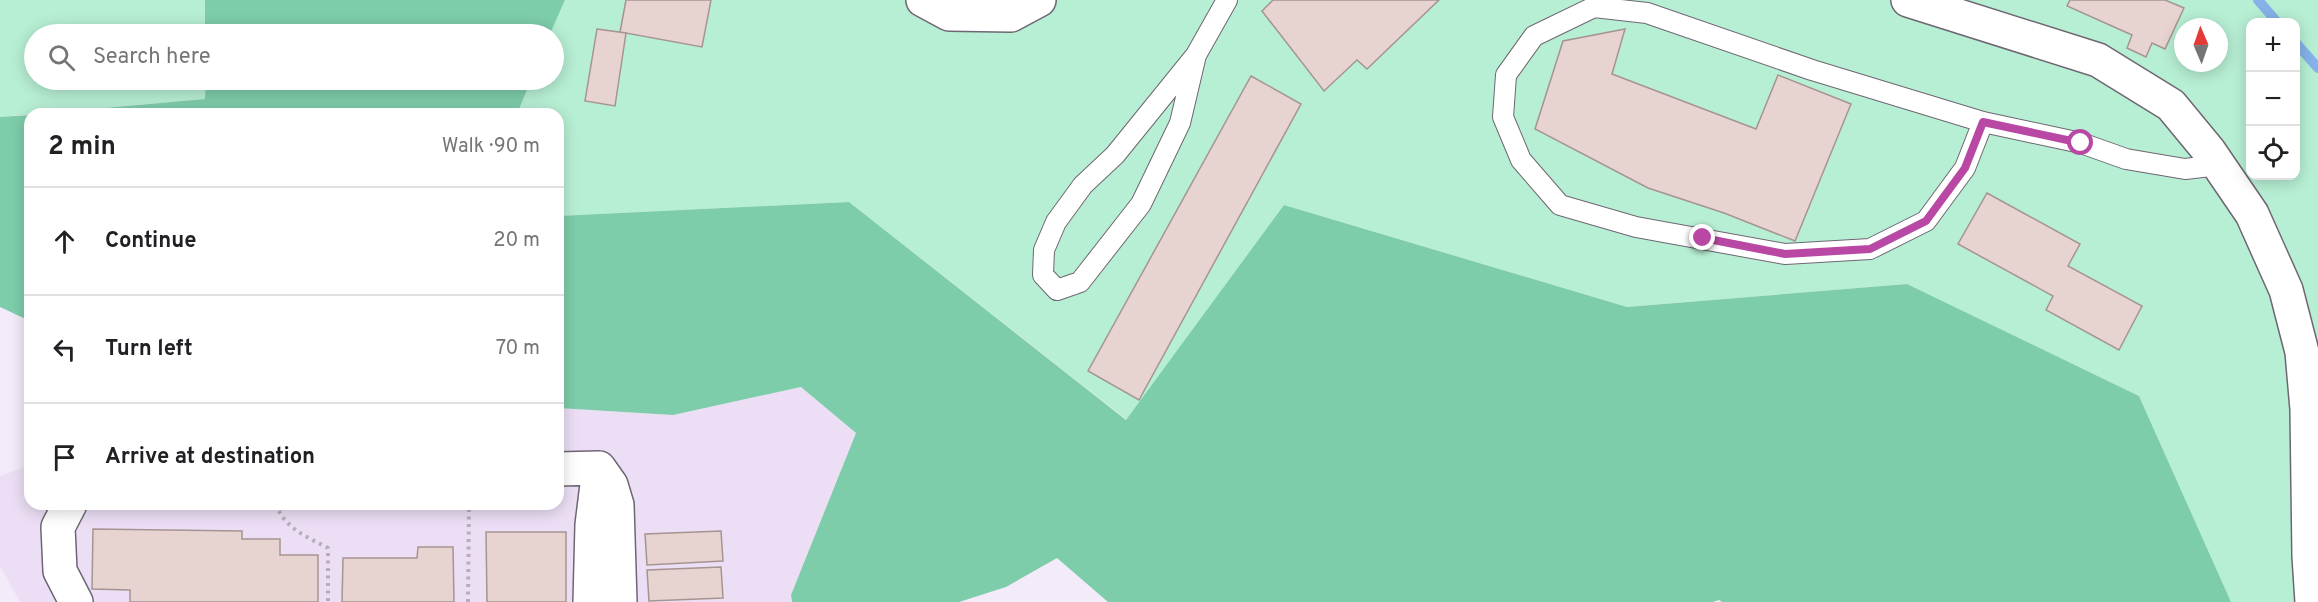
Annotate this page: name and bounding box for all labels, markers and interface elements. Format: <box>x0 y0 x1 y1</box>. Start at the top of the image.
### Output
north arrow <box>2174 18 2228 72</box>
map controls <box>2246 18 2300 180</box>
button: + <box>2246 18 2300 72</box>
search box <box>24 24 564 90</box>
icon: search <box>45 41 78 74</box>
text: Search here <box>93 44 211 71</box>
button: − <box>2246 72 2300 126</box>
button: locate <box>2246 126 2300 180</box>
route start <box>2067 129 2093 155</box>
text: 2 min <box>48 131 116 164</box>
text: Walk · 90 m <box>442 134 540 160</box>
route end <box>1689 224 1715 250</box>
icon: ahead <box>48 225 81 258</box>
text: Continue <box>105 228 196 255</box>
text: 20 m <box>493 228 540 254</box>
icon: left <box>48 333 81 366</box>
text: Turn left <box>105 336 193 363</box>
text: 70 m <box>496 336 540 362</box>
icon: arrive <box>48 441 81 474</box>
text: Arrive at destination <box>105 444 315 471</box>

